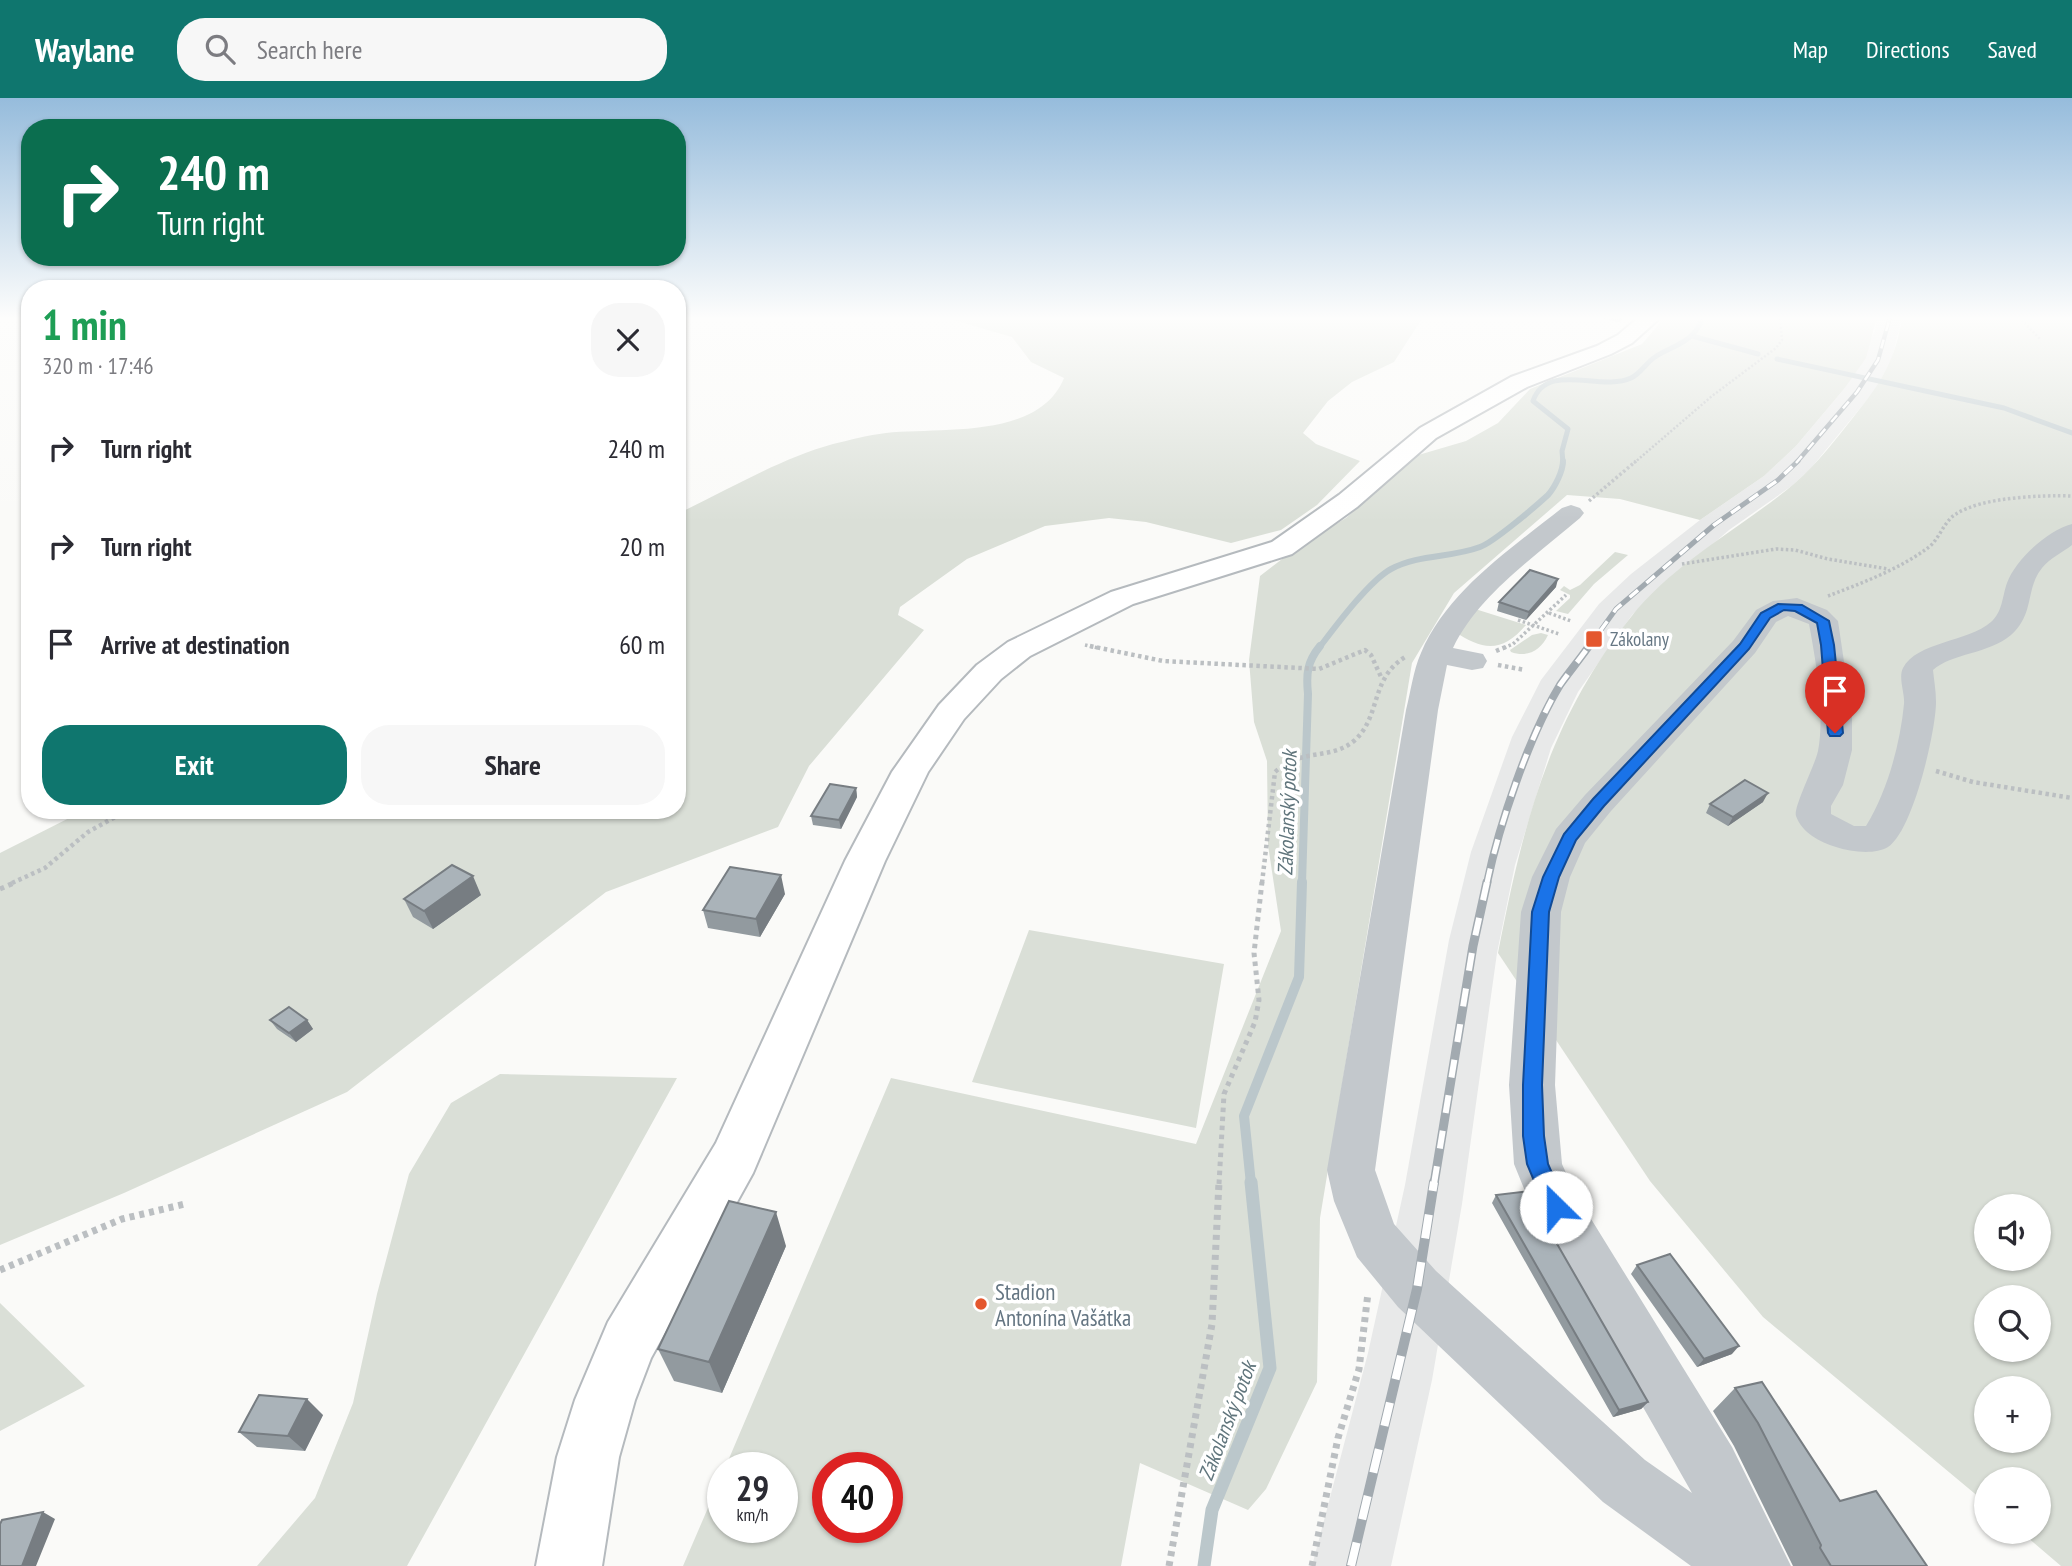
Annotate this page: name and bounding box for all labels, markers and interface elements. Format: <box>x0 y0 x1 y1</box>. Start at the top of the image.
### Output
search box <box>177 18 667 81</box>
text: Waylane <box>35 28 135 71</box>
icon: search <box>201 30 239 68</box>
text: Search here <box>257 33 362 66</box>
text: Map <box>1793 34 1828 65</box>
text: Directions <box>1866 34 1950 65</box>
text: Saved <box>1988 34 2037 65</box>
text: 240 m <box>157 140 270 204</box>
icon: right <box>42 147 133 238</box>
text: Turn right <box>157 202 265 244</box>
text: 1 min <box>42 297 127 352</box>
button: close <box>591 303 665 377</box>
text: 320 m · 17:46 <box>42 351 154 380</box>
icon: right <box>42 429 80 467</box>
text: Turn right <box>101 432 192 465</box>
text: 240 m <box>607 432 665 465</box>
icon: right <box>42 527 80 565</box>
text: Turn right <box>101 530 192 563</box>
text: 20 m <box>619 530 665 563</box>
icon: arrive <box>42 625 80 663</box>
place label: Zákolany <box>1610 627 1670 651</box>
text: Arrive at destination <box>101 628 290 661</box>
text: 60 m <box>619 628 665 661</box>
marker: Zákolany <box>1584 629 1604 649</box>
pin <box>1805 661 1865 733</box>
icon: arrive <box>1816 672 1854 710</box>
button: Exit <box>42 725 347 805</box>
button: Share <box>361 725 665 805</box>
water label: Zákolanský potok <box>1271 747 1303 876</box>
position arrow <box>1519 1170 1593 1244</box>
map controls <box>1974 1194 2051 1544</box>
button: sound <box>1974 1194 2051 1271</box>
place label: Stadion Antonína Vašátka <box>995 1277 1131 1332</box>
button: search <box>1974 1285 2051 1362</box>
marker: Stadion Antonína Vašátka <box>973 1296 989 1312</box>
water label: Zákolanský potok <box>1192 1355 1263 1484</box>
button: + <box>1974 1376 2051 1453</box>
speed limit sign: 40 <box>812 1452 903 1543</box>
text: 29 <box>736 1465 769 1511</box>
button: − <box>1974 1467 2051 1544</box>
text: km/h <box>737 1503 768 1526</box>

